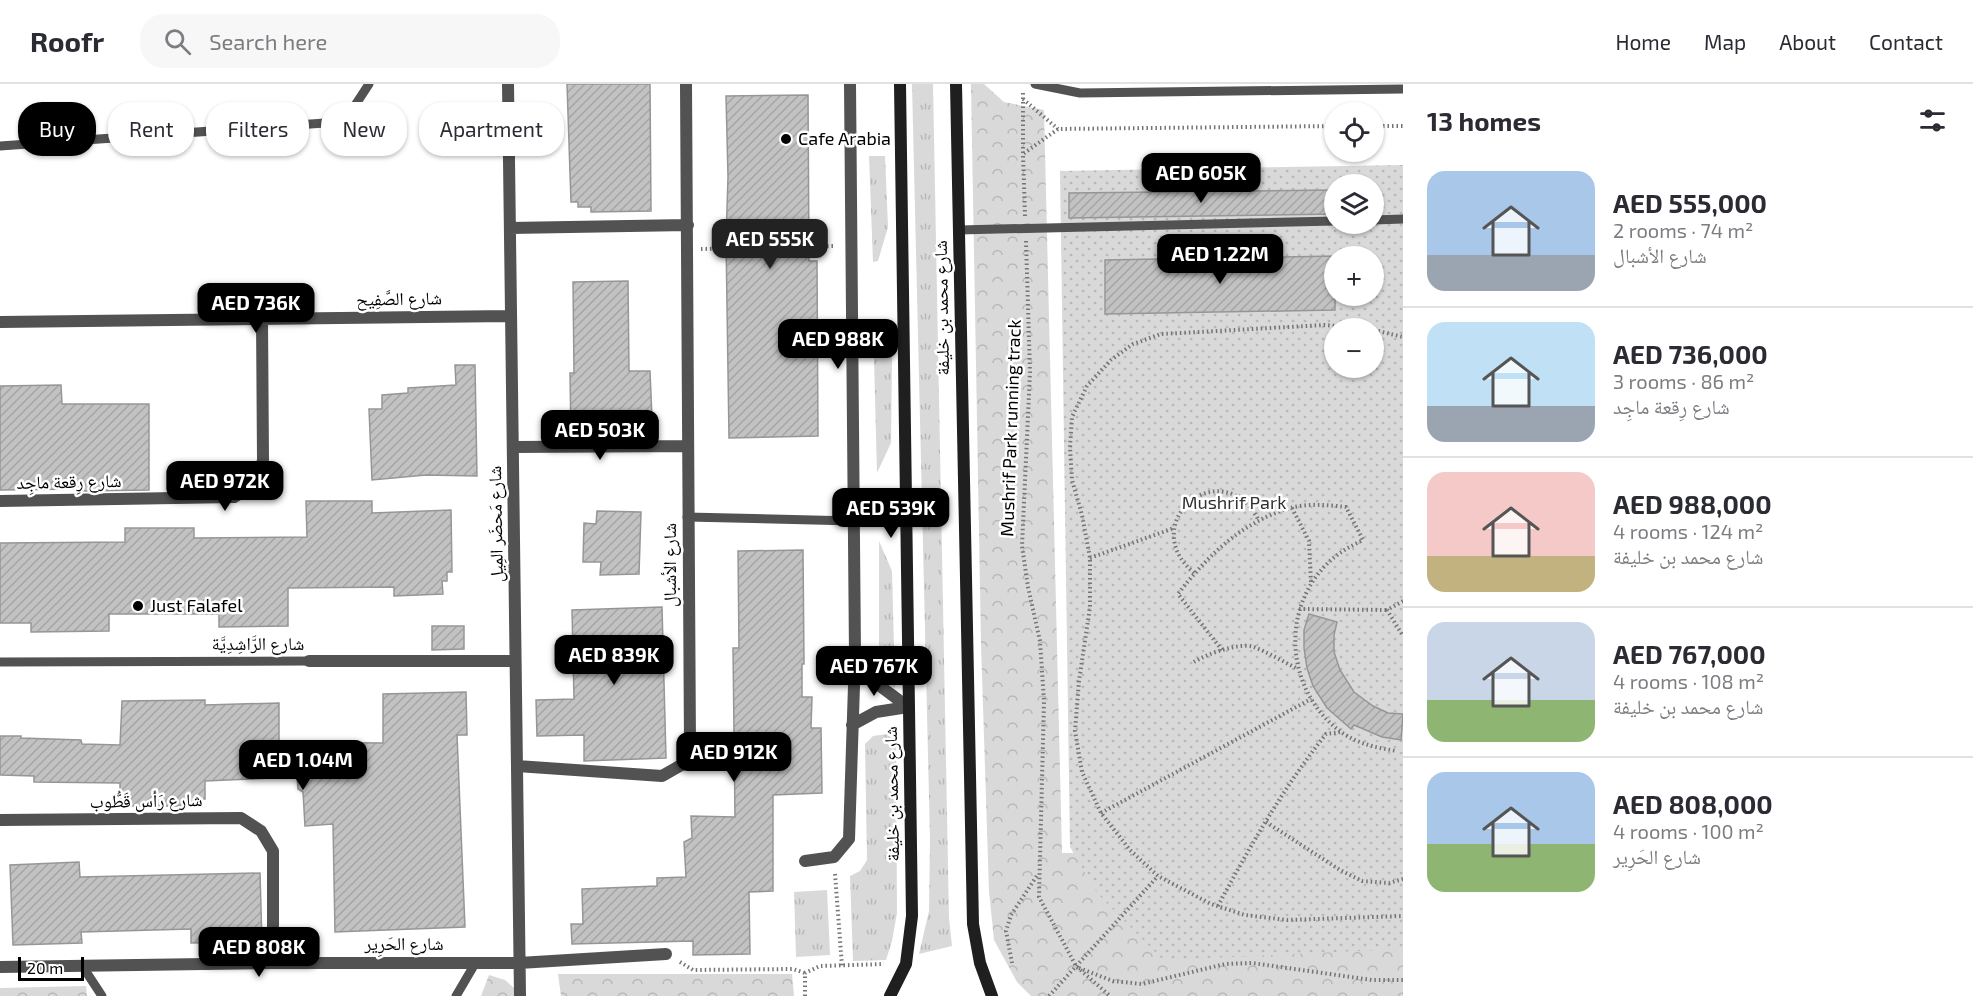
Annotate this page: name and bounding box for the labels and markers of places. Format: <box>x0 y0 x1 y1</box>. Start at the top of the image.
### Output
place label: Cafe Arabia <box>798 127 891 149</box>
marker: Cafe Arabia <box>779 132 793 146</box>
pin: AED 605K <box>1139 153 1263 204</box>
pin: AED 555K <box>708 219 832 270</box>
pin: AED 1.22M <box>1151 234 1289 285</box>
pin: AED 736K <box>194 283 318 334</box>
pin: AED 988K <box>776 319 900 370</box>
pin: AED 503K <box>538 410 662 461</box>
pin: AED 972K <box>163 461 287 512</box>
pin: AED 539K <box>829 488 953 539</box>
place label: Just Falafel <box>150 594 243 616</box>
marker: Just Falafel <box>131 599 145 613</box>
pin: AED 839K <box>552 635 676 686</box>
pin: AED 767K <box>812 646 936 697</box>
pin: AED 912K <box>672 732 796 783</box>
pin: AED 1.04M <box>234 740 372 791</box>
pin: AED 808K <box>197 927 321 978</box>

